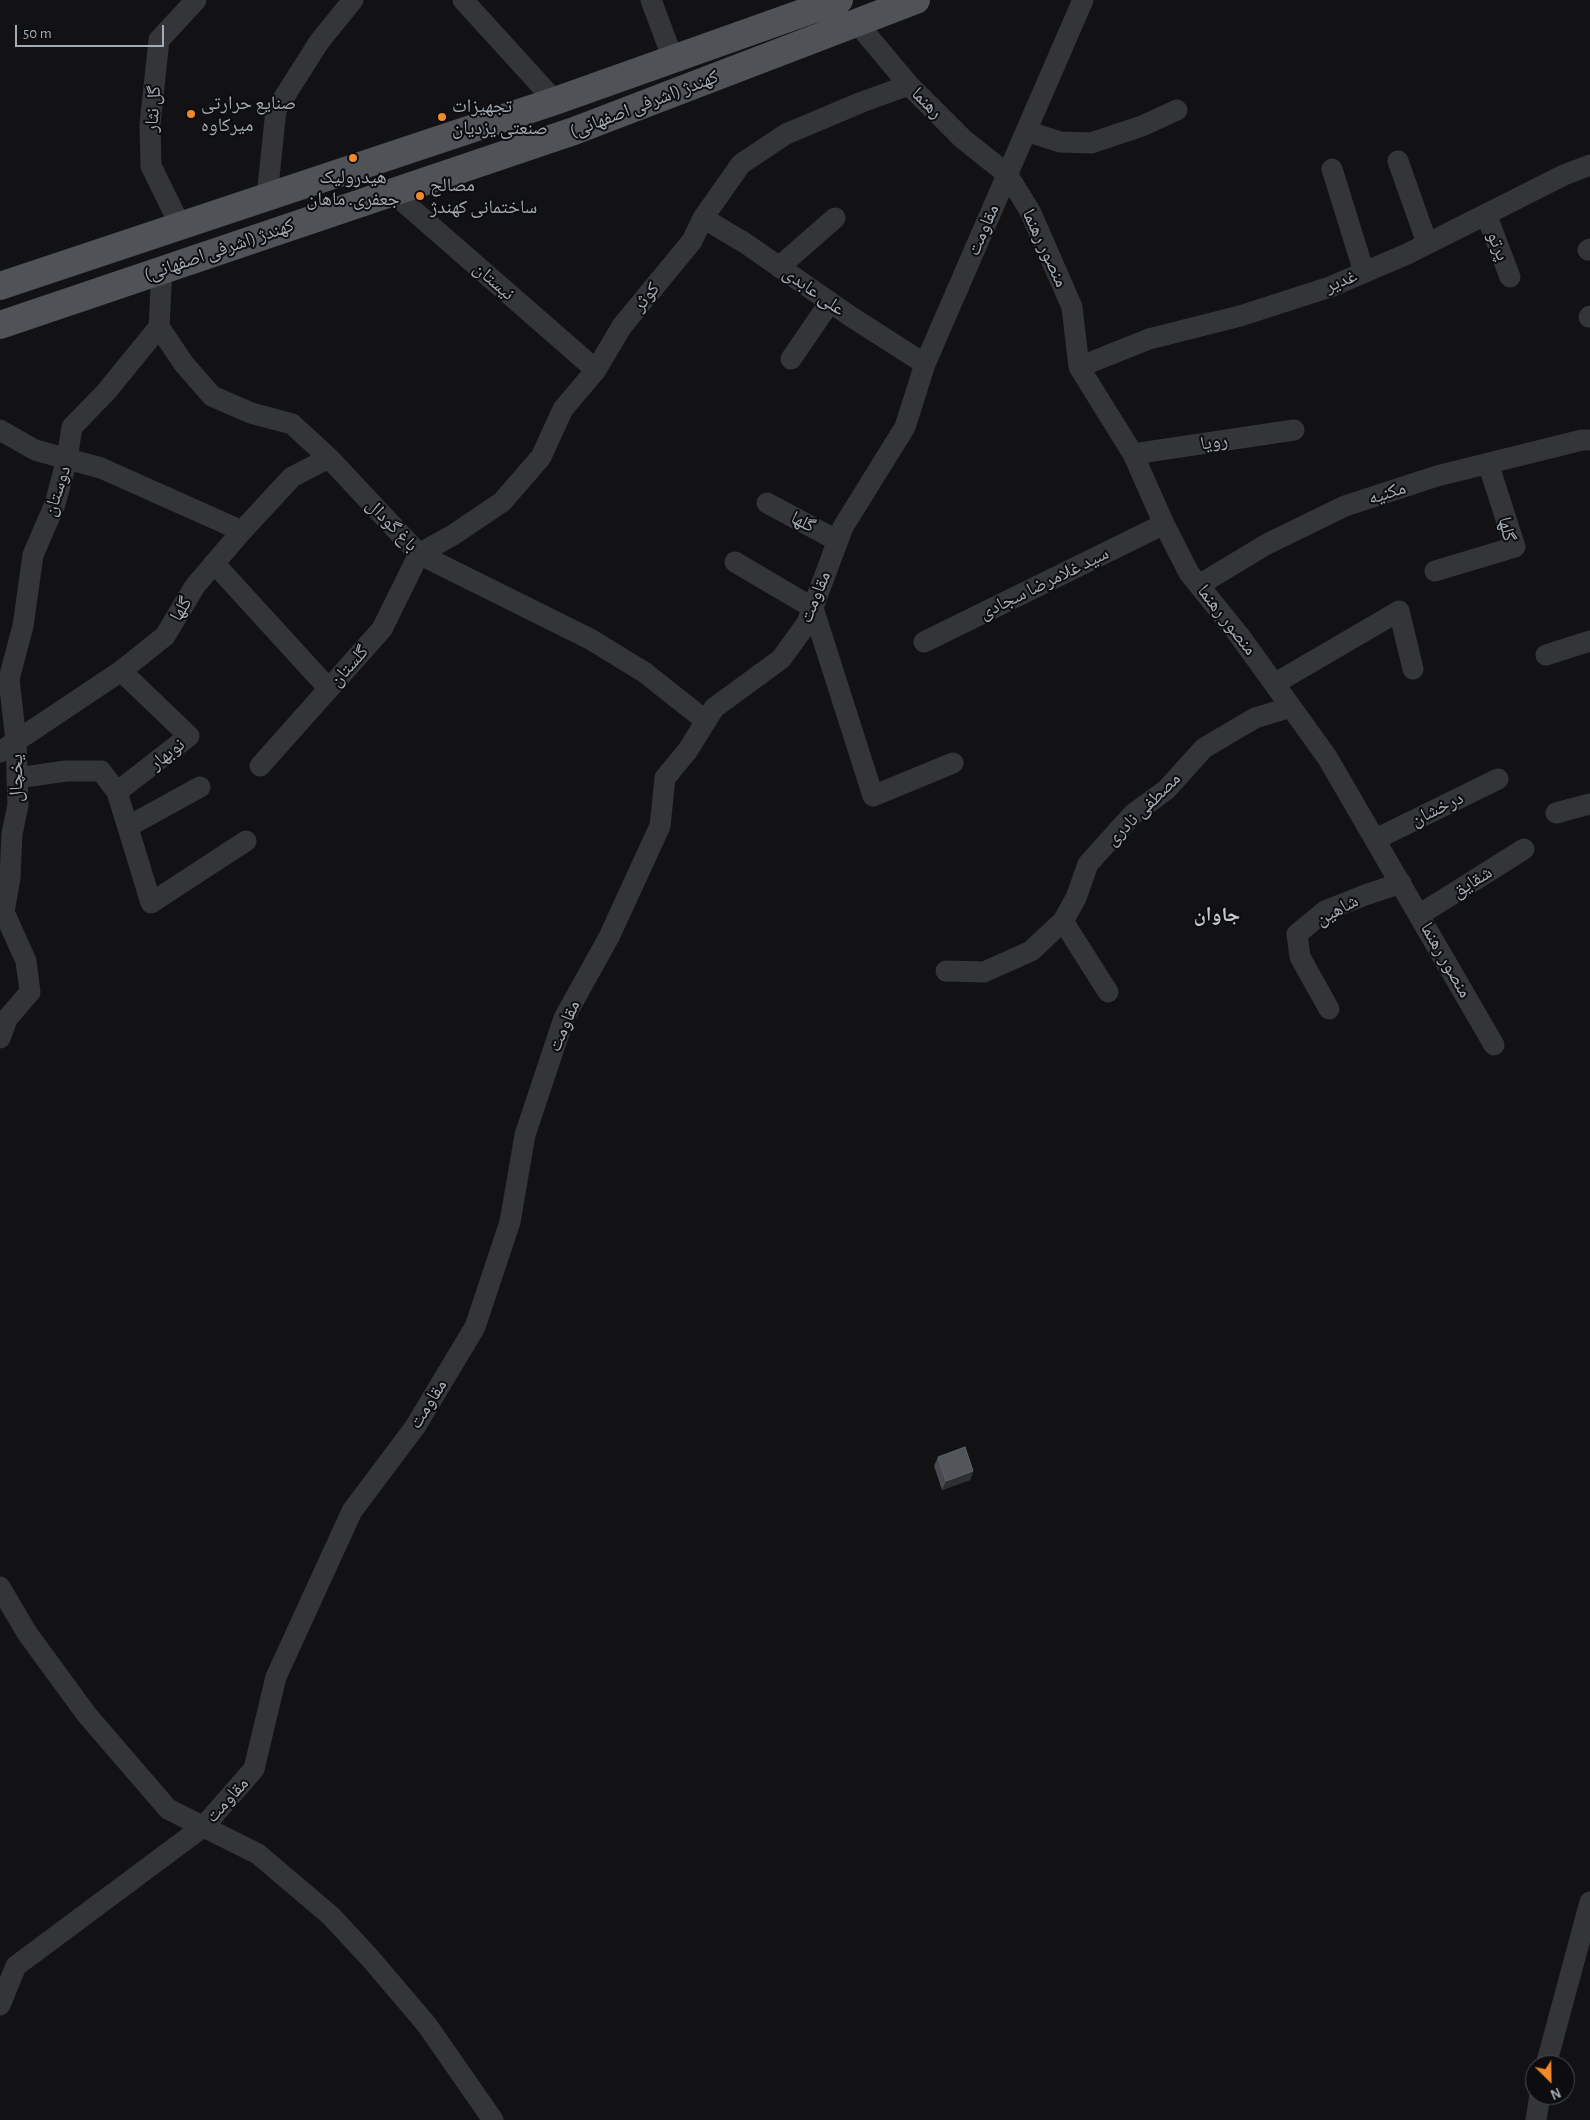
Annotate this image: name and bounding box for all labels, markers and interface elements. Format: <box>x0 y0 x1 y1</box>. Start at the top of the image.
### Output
scale bar <box>18 15 166 47</box>
text: 50 m <box>23 26 52 41</box>
street label: کهندژ (اشرفی اصفهانی) <box>566 65 722 143</box>
street label: رهنما <box>906 82 948 124</box>
street label: گل نثار <box>140 85 166 133</box>
place label: صنایع حرارتی میرکاوه <box>201 92 296 136</box>
place label: تجهیزات صنعتی یزدیان <box>452 95 548 139</box>
marker: صنایع حرارتی میرکاوه <box>185 108 197 120</box>
marker: تجهیزات صنعتی یزدیان <box>436 111 448 123</box>
marker: هیدرولیک جعفری. ماهان <box>347 152 359 164</box>
place label: هیدرولیک جعفری. ماهان <box>306 166 400 210</box>
place label: مصالح ساختمانی کهندژ <box>430 174 537 218</box>
marker: مصالح ساختمانی کهندژ <box>414 190 426 202</box>
street label: مقاومت <box>962 201 1004 259</box>
street label: منصور رهنما <box>1017 205 1073 291</box>
street label: کهندژ (اشرفی اصفهانی) <box>141 214 297 286</box>
street label: پرتو <box>1482 228 1514 264</box>
street label: نیستان <box>469 257 519 305</box>
street label: علی عابدی <box>778 261 850 321</box>
street label: غدیر <box>1322 264 1360 298</box>
street label: کوثر <box>627 278 665 316</box>
street label: رویا <box>1199 429 1229 455</box>
street label: دوستان <box>38 463 76 519</box>
street label: مکنیه <box>1365 476 1409 510</box>
street label: باغ گودال <box>361 494 423 556</box>
street label: گلها <box>787 506 819 538</box>
street label: گلها <box>1493 515 1521 543</box>
street label: سید غلامرضا سجادی <box>975 542 1113 624</box>
street label: مقاومت <box>794 568 836 626</box>
street label: منصور رهنما <box>1192 580 1262 660</box>
street label: گلها <box>165 593 197 625</box>
street label: گلستان <box>324 641 374 691</box>
street label: نوبهار <box>145 733 189 775</box>
street label: یخچال <box>5 754 27 802</box>
street label: مصطفی نادری <box>1101 767 1185 851</box>
street label: درخشان <box>1407 787 1467 831</box>
street label: شقایق <box>1448 861 1496 903</box>
street label: شاهین <box>1312 889 1362 931</box>
district label: جاوان <box>1194 903 1240 927</box>
street label: منصور رهنما <box>1415 918 1477 1002</box>
street label: مقاومت <box>543 997 585 1055</box>
street label: مقاومت <box>404 1375 452 1433</box>
street label: مقاومت <box>200 1772 254 1828</box>
north arrow <box>1525 2055 1575 2105</box>
text: N <box>1548 2085 1563 2101</box>

